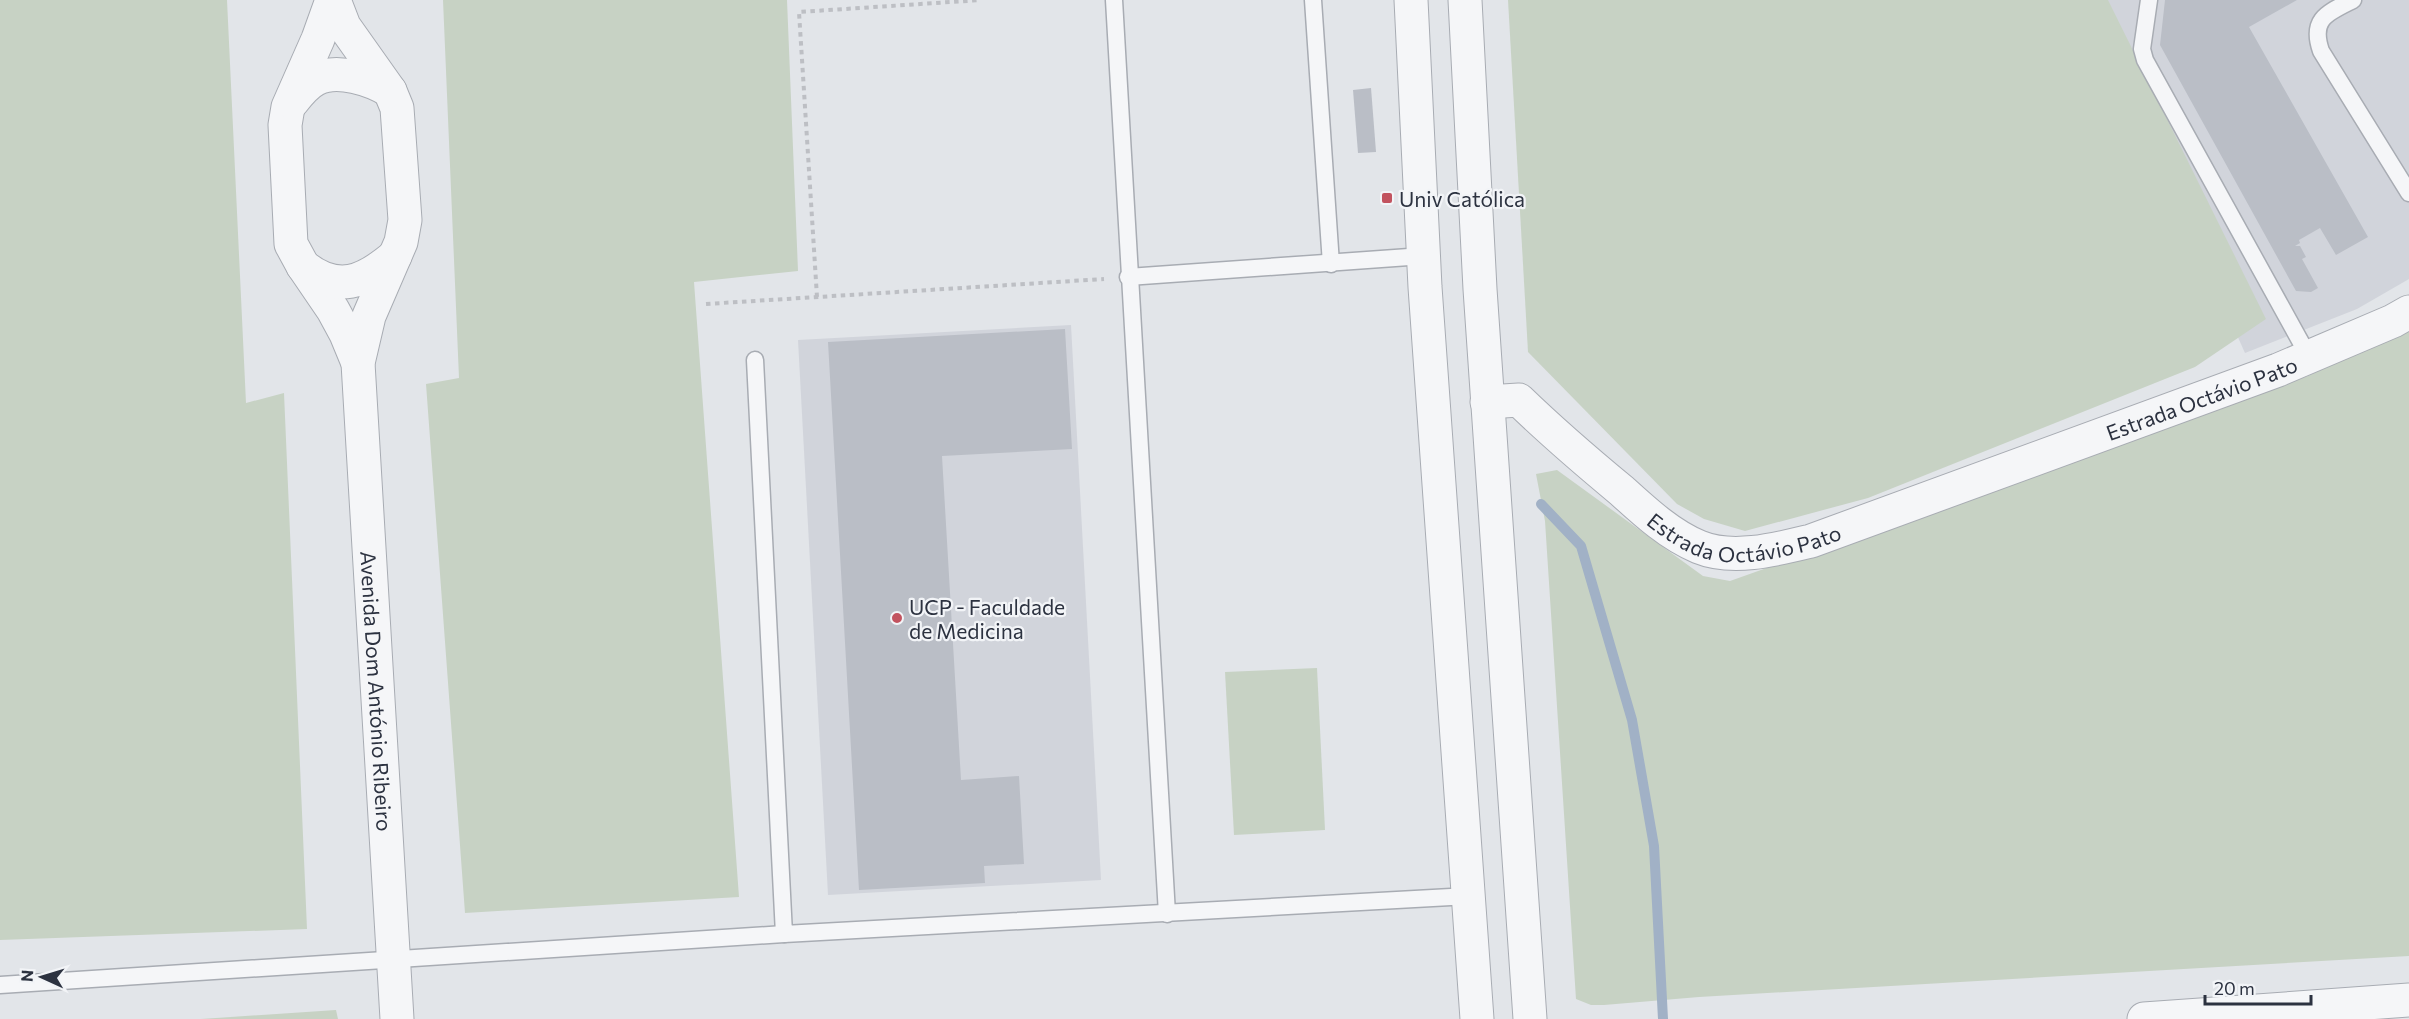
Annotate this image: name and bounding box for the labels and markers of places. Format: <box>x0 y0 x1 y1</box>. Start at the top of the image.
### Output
place label: Univ Católica <box>1399 186 1525 211</box>
marker: Univ Católica <box>1380 191 1394 205</box>
place label: UCP - Faculdade de Medicina <box>909 594 1065 643</box>
marker: UCP - Faculdade de Medicina <box>890 611 904 625</box>

